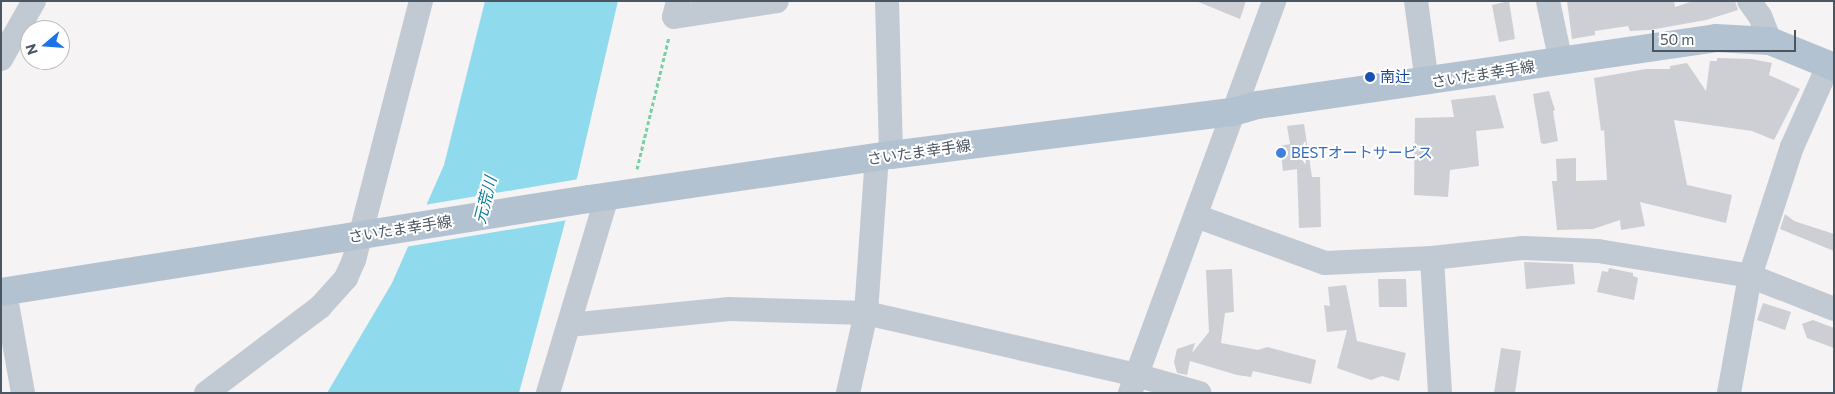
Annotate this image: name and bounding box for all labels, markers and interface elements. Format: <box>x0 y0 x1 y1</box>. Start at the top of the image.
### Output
north arrow <box>20 20 70 70</box>
scale bar <box>1655 20 1799 52</box>
text: 50 m <box>1660 30 1694 48</box>
text: N <box>22 42 41 57</box>
street label: さいたま幸手線 <box>1430 57 1536 91</box>
place label: 南辻 <box>1380 68 1410 86</box>
marker: 南辻 <box>1364 71 1376 83</box>
street label: さいたま幸手線 <box>866 136 972 168</box>
place label: BESTオートサービス <box>1291 144 1433 162</box>
marker: BESTオートサービス <box>1275 147 1287 159</box>
water label: 元荒川 <box>470 174 500 226</box>
street label: さいたま幸手線 <box>347 212 453 246</box>

